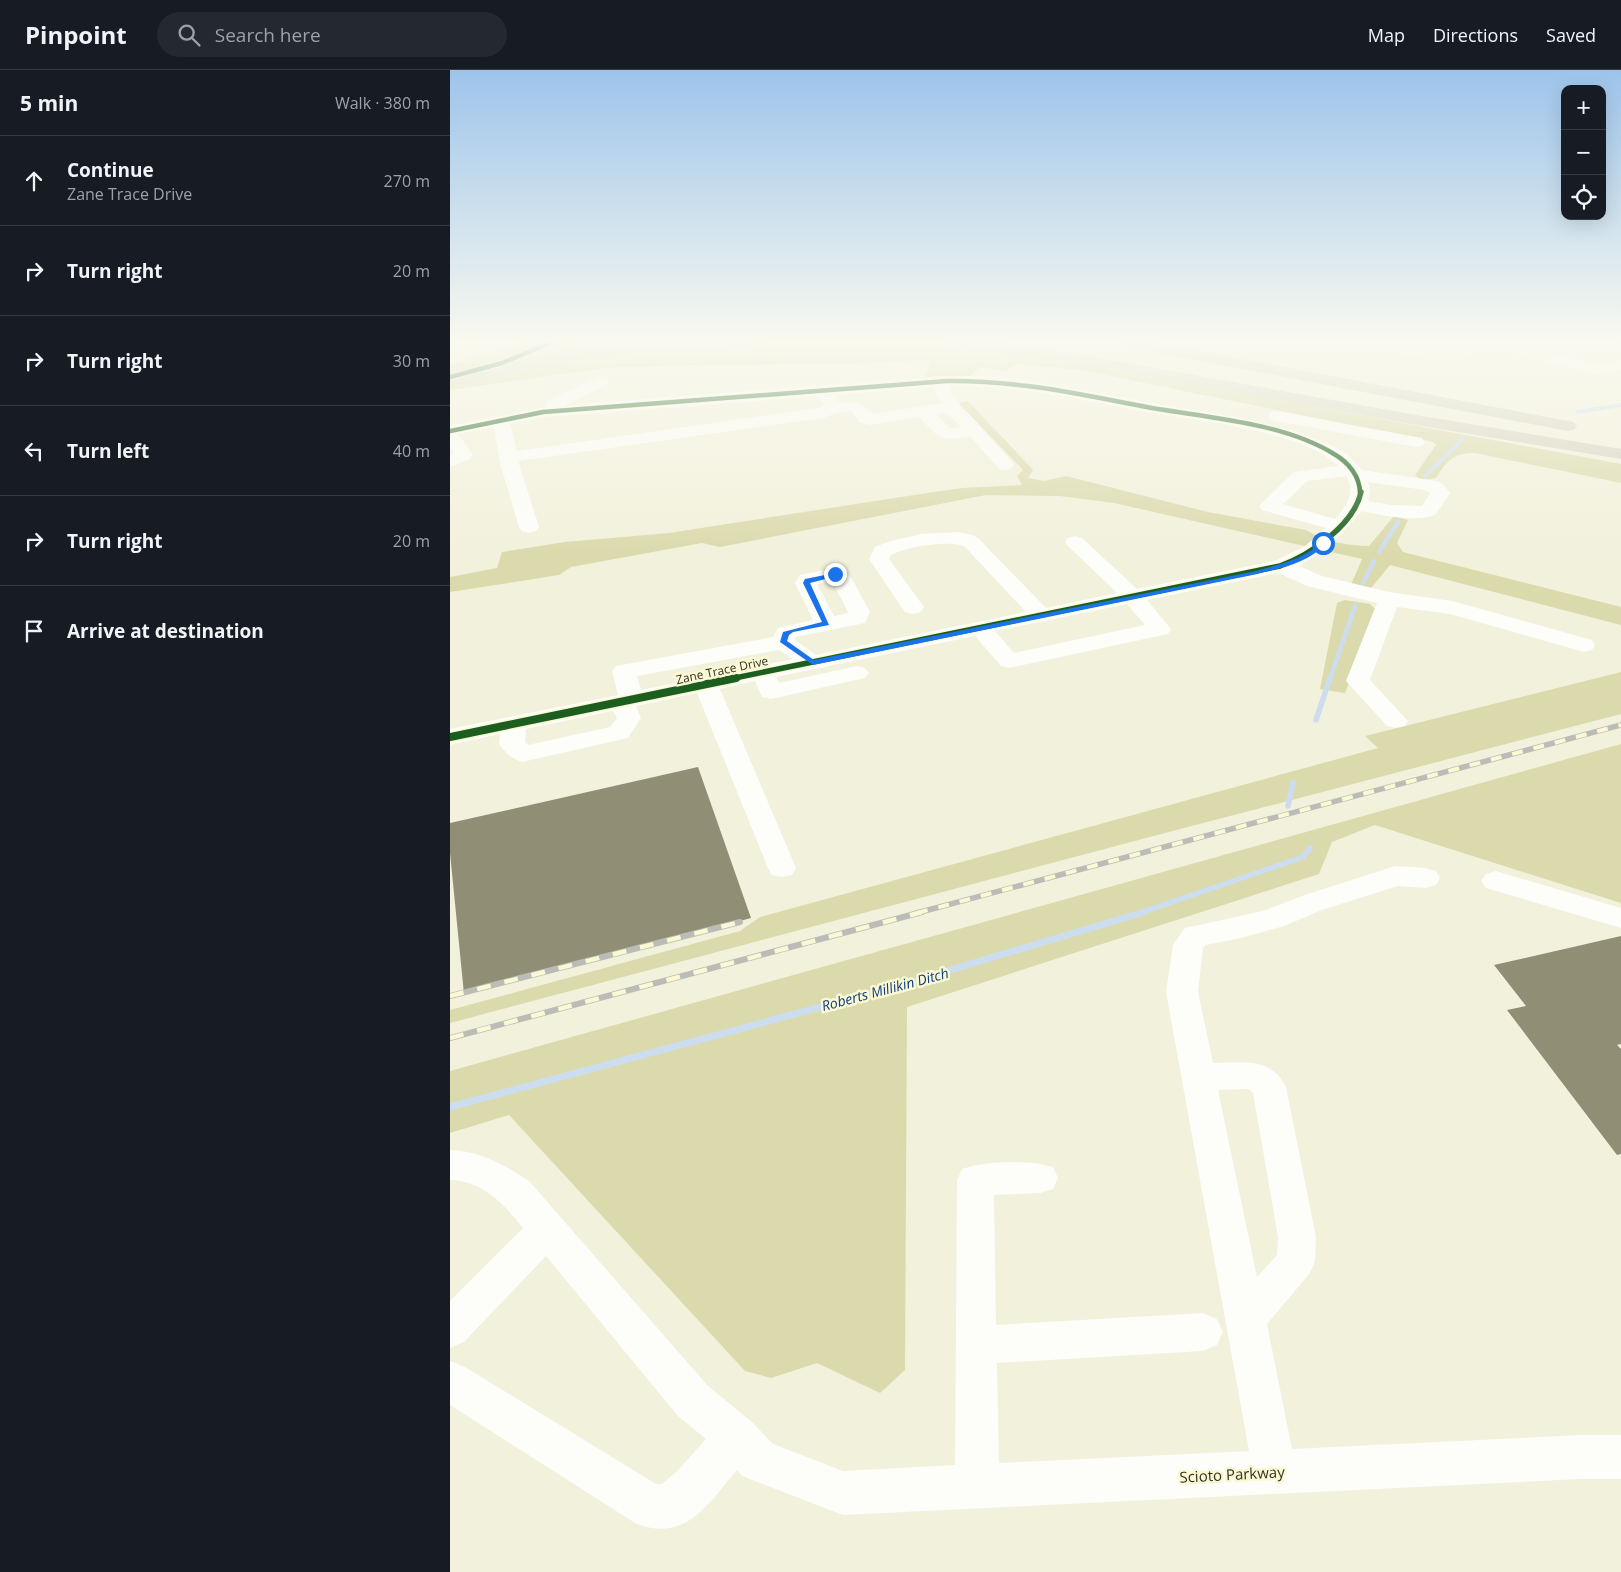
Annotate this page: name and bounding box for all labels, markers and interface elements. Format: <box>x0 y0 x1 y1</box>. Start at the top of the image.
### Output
search box <box>157 12 507 57</box>
text: Pinpoint <box>25 18 127 51</box>
icon: search <box>175 21 203 49</box>
text: Search here <box>215 22 321 48</box>
text: Map <box>1368 23 1405 47</box>
text: Directions <box>1433 23 1518 47</box>
text: Saved <box>1546 23 1596 47</box>
map controls <box>1561 85 1606 220</box>
button: + <box>1561 85 1606 130</box>
text: 5 min <box>20 89 78 117</box>
text: Walk · 380 m <box>335 92 430 114</box>
button: − <box>1561 130 1606 175</box>
text: Continue <box>67 157 154 183</box>
icon: ahead <box>20 167 48 195</box>
text: 270 m <box>384 170 430 192</box>
button: locate <box>1561 175 1606 220</box>
text: Zane Trace Drive <box>67 183 192 205</box>
icon: right <box>20 257 48 285</box>
text: Turn right <box>67 258 162 284</box>
text: 20 m <box>393 260 430 282</box>
icon: right <box>20 347 48 375</box>
text: Turn right <box>67 348 162 374</box>
text: 30 m <box>393 350 430 372</box>
icon: left <box>20 437 48 465</box>
text: Turn left <box>67 438 149 464</box>
text: 40 m <box>393 440 430 462</box>
icon: right <box>20 527 48 555</box>
text: Turn right <box>67 528 162 554</box>
text: 20 m <box>393 530 430 552</box>
route start <box>1312 532 1335 555</box>
route end <box>824 563 847 586</box>
icon: arrive <box>20 617 48 645</box>
text: Arrive at destination <box>67 618 264 644</box>
street label: Zane Trace Drive <box>674 652 770 688</box>
water label: Roberts Millikin Ditch <box>819 963 951 1015</box>
street label: Scioto Parkway <box>1179 1461 1286 1487</box>

